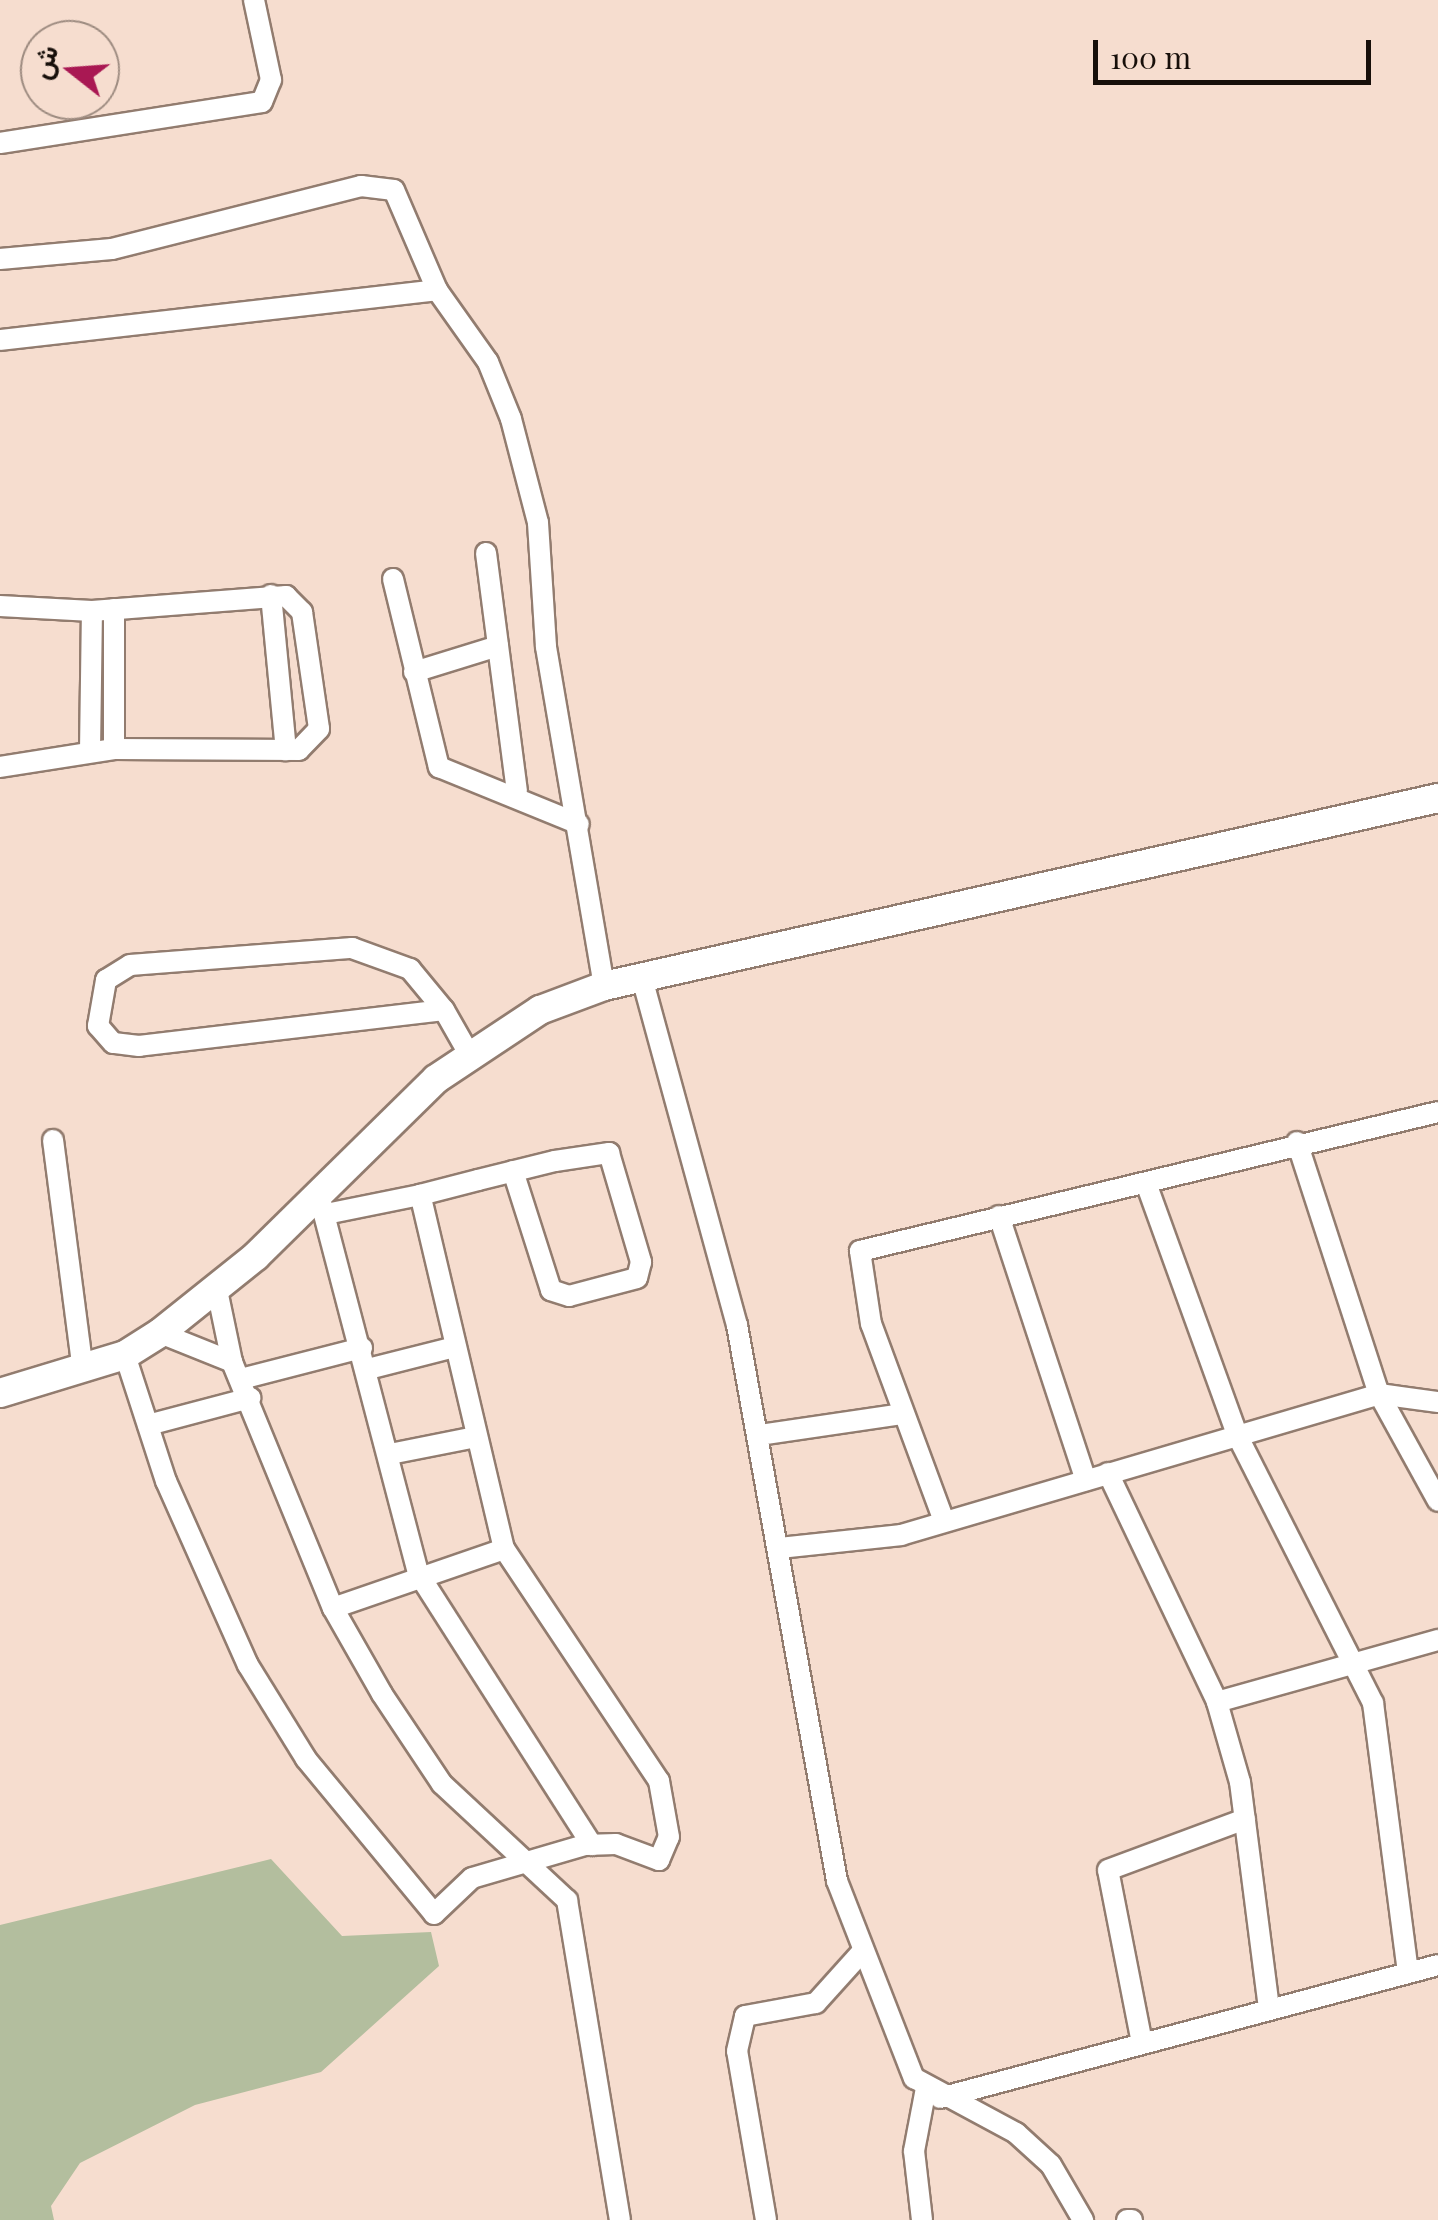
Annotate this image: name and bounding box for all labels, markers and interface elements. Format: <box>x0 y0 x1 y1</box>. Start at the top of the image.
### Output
north arrow <box>20 20 120 120</box>
scale bar <box>1098 20 1376 82</box>
text: 100 m <box>1110 37 1191 77</box>
text: ش <box>20 40 65 83</box>

